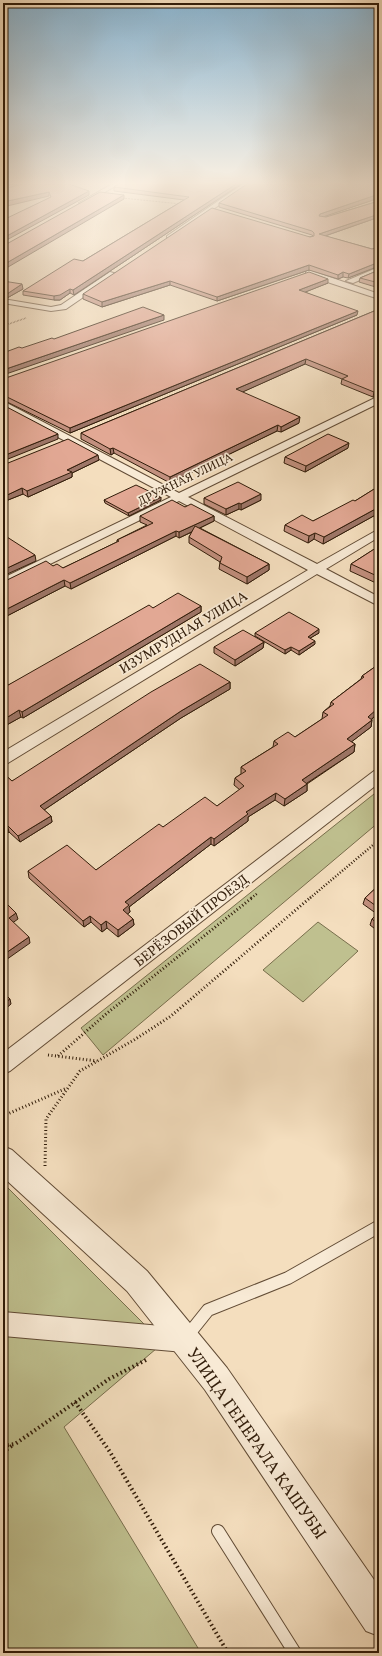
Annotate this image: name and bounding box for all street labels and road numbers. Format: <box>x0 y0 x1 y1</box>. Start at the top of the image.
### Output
street label: ДРУЖНАЯ УЛИЦА <box>135 450 236 510</box>
street label: ИЗУМРУДНАЯ УЛИЦА <box>116 587 252 679</box>
street label: БЕРЁЗОВЫЙ ПРОЕЗД <box>130 870 253 972</box>
street label: УЛИЦА ГЕНЕРАЛА КАШУБЫ <box>181 1343 331 1544</box>

